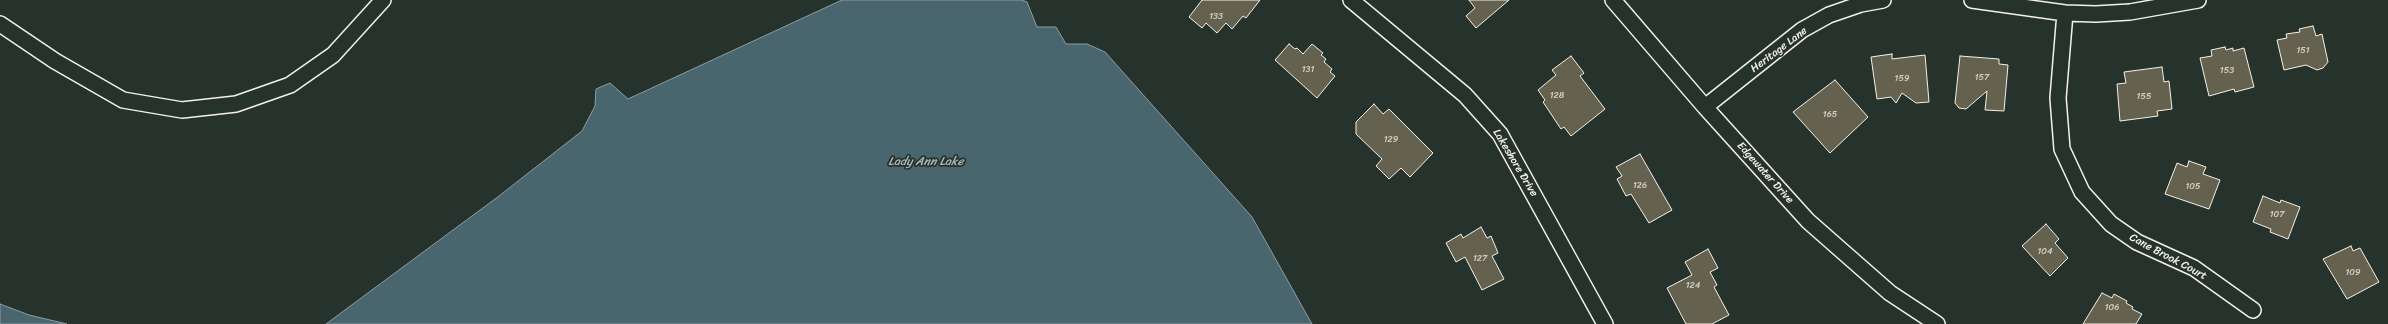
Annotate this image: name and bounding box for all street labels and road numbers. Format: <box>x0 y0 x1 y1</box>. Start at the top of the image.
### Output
street label: Heritage Lane <box>1748 24 1810 76</box>
street label: Lakeshore Drive <box>1490 127 1540 199</box>
street label: Edgewater Drive <box>1734 139 1796 207</box>
street label: Cane Brook Court <box>2127 231 2209 283</box>

